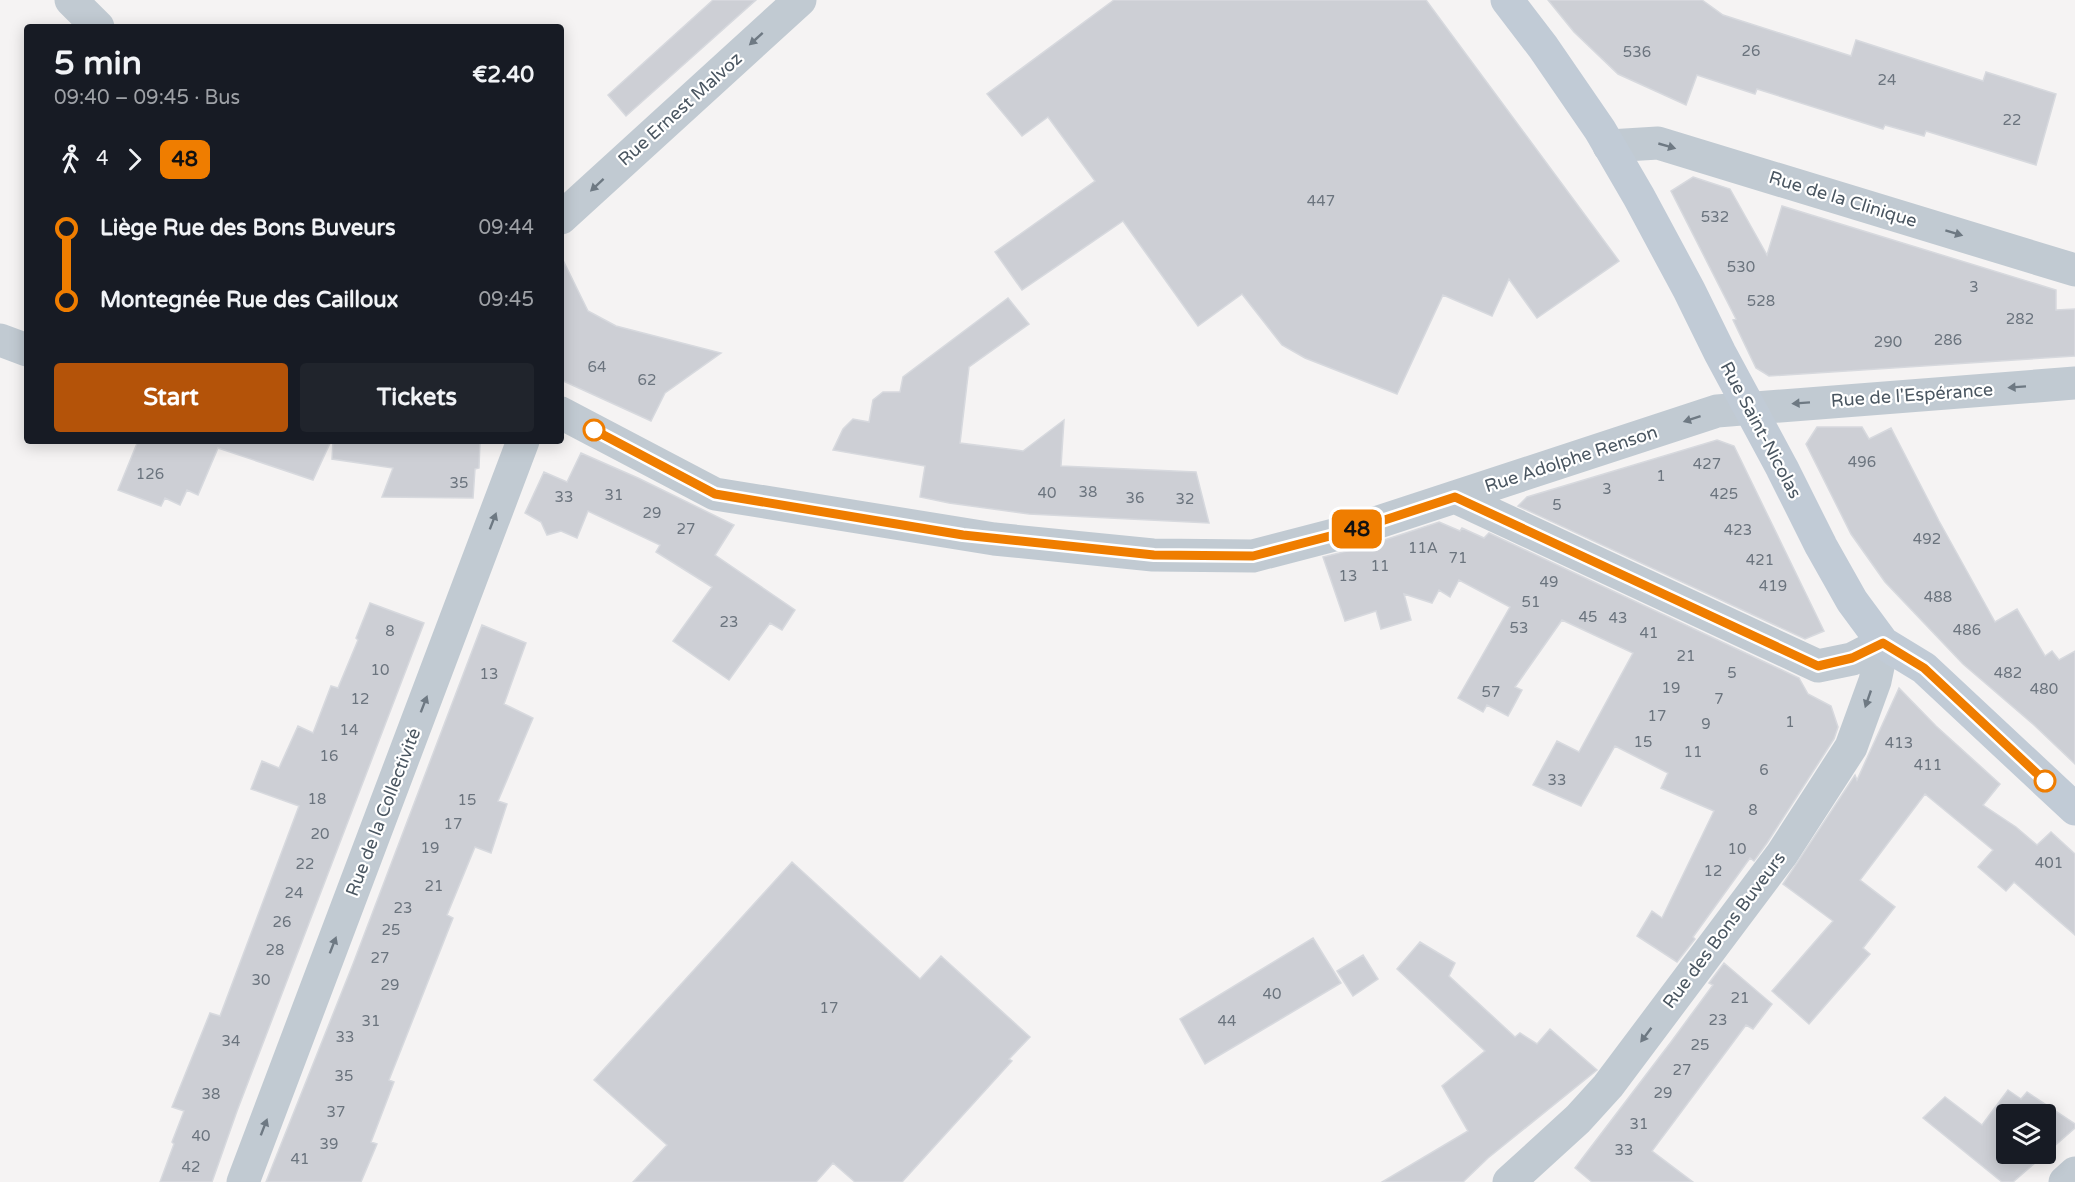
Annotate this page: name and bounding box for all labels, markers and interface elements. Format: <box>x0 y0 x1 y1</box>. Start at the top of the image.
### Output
one-way arrow <box>749 32 764 46</box>
house number: 26 <box>1742 42 1760 60</box>
house number: 536 <box>1623 43 1651 61</box>
text: 5 min <box>54 44 142 83</box>
street label: Rue Ernest Malvoz <box>613 47 747 171</box>
text: €2.40 <box>472 62 534 88</box>
house number: 24 <box>1878 71 1896 89</box>
text: 09:40 – 09:45 · Bus <box>54 86 240 110</box>
house number: 22 <box>2003 111 2021 129</box>
one-way arrow <box>1658 142 1676 151</box>
icon: walk <box>54 143 87 176</box>
icon: forward <box>118 143 151 176</box>
text: 4 <box>96 147 109 171</box>
text: 48 <box>172 147 198 172</box>
street label: Rue de la Clinique <box>1766 166 1920 232</box>
one-way arrow <box>590 178 605 191</box>
house number: 447 <box>1307 192 1335 210</box>
house number: 532 <box>1701 208 1729 226</box>
text: Liège Rue des Bons Buveurs <box>100 215 396 241</box>
text: 09:44 <box>479 216 534 240</box>
one-way arrow <box>1945 229 1963 238</box>
house number: 530 <box>1727 258 1755 276</box>
house number: 3 <box>1969 278 1979 296</box>
text: Montegnée Rue des Cailloux <box>100 287 398 313</box>
text: 09:45 <box>479 288 534 312</box>
house number: 528 <box>1747 292 1775 310</box>
house number: 282 <box>2006 310 2034 328</box>
house number: 286 <box>1934 331 1962 349</box>
house number: 290 <box>1874 333 1902 351</box>
house number: 64 <box>588 358 606 376</box>
street label: Rue Saint-Nicolas <box>1716 358 1806 502</box>
button: Start <box>54 363 288 432</box>
button: Tickets <box>300 363 534 432</box>
house number: 62 <box>638 371 656 389</box>
street label: Rue de l'Espérance <box>1830 378 1994 412</box>
one-way arrow <box>2007 382 2026 392</box>
one-way arrow <box>1792 399 1811 408</box>
one-way arrow <box>1683 415 1701 424</box>
unlabelled marker <box>583 419 605 441</box>
street label: Rue Adolphe Renson <box>1482 421 1660 497</box>
house number: 496 <box>1848 453 1876 471</box>
house number: 427 <box>1693 455 1721 473</box>
house number: 126 <box>136 465 164 483</box>
house number: 1 <box>1656 467 1666 485</box>
house number: 35 <box>450 474 468 492</box>
house number: 3 <box>1602 480 1612 498</box>
house number: 38 <box>1079 483 1097 501</box>
house number: 40 <box>1038 484 1056 502</box>
house number: 425 <box>1710 485 1738 503</box>
house number: 31 <box>605 486 623 504</box>
house number: 33 <box>555 488 573 506</box>
house number: 36 <box>1126 489 1144 507</box>
house number: 32 <box>1176 490 1194 508</box>
house number: 5 <box>1552 496 1562 514</box>
house number: 29 <box>643 504 661 522</box>
line badge: 48 <box>1330 510 1384 548</box>
one-way arrow <box>489 512 498 530</box>
text: 48 <box>1344 517 1370 542</box>
house number: 27 <box>677 520 695 538</box>
house number: 423 <box>1724 521 1752 539</box>
house number: 492 <box>1913 530 1941 548</box>
house number: 11A <box>1408 539 1438 557</box>
house number: 71 <box>1449 549 1467 567</box>
house number: 421 <box>1746 551 1774 569</box>
house number: 11 <box>1371 557 1389 575</box>
house number: 13 <box>1339 567 1357 585</box>
house number: 49 <box>1540 573 1558 591</box>
house number: 419 <box>1759 577 1787 595</box>
house number: 488 <box>1924 588 1952 606</box>
house number: 51 <box>1522 593 1540 611</box>
house number: 45 <box>1579 608 1597 626</box>
house number: 43 <box>1609 609 1627 627</box>
house number: 23 <box>720 613 738 631</box>
house number: 53 <box>1510 619 1528 637</box>
house number: 486 <box>1953 621 1981 639</box>
house number: 8 <box>385 622 395 640</box>
house number: 41 <box>1640 624 1658 642</box>
house number: 21 <box>1677 647 1695 665</box>
house number: 10 <box>371 661 389 679</box>
house number: 5 <box>1727 664 1737 682</box>
house number: 482 <box>1994 664 2022 682</box>
house number: 13 <box>480 665 498 683</box>
house number: 19 <box>1662 679 1680 697</box>
house number: 480 <box>2030 680 2058 698</box>
house number: 57 <box>1482 683 1500 701</box>
house number: 12 <box>351 690 369 708</box>
house number: 7 <box>1714 690 1724 708</box>
one-way arrow <box>1863 690 1873 708</box>
one-way arrow <box>419 694 429 712</box>
house number: 17 <box>1648 707 1666 725</box>
house number: 1 <box>1785 713 1795 731</box>
house number: 9 <box>1701 715 1711 733</box>
house number: 14 <box>340 721 358 739</box>
street label: Rue de la Collectivité <box>341 725 425 899</box>
house number: 15 <box>1634 733 1652 751</box>
house number: 413 <box>1885 734 1913 752</box>
house number: 11 <box>1684 743 1702 761</box>
house number: 16 <box>320 747 338 765</box>
house number: 411 <box>1914 756 1942 774</box>
house number: 6 <box>1759 761 1769 779</box>
unlabelled marker <box>2034 770 2056 792</box>
house number: 33 <box>1548 771 1566 789</box>
house number: 18 <box>308 790 326 808</box>
house number: 15 <box>458 791 476 809</box>
house number: 8 <box>1748 801 1758 819</box>
house number: 17 <box>444 815 462 833</box>
house number: 20 <box>311 825 329 843</box>
house number: 19 <box>421 839 439 857</box>
house number: 10 <box>1728 840 1746 858</box>
street label: Rue des Bons Buveurs <box>1658 847 1790 1013</box>
house number: 401 <box>2035 854 2063 872</box>
house number: 22 <box>296 855 314 873</box>
house number: 12 <box>1704 862 1722 880</box>
house number: 21 <box>425 877 443 895</box>
house number: 24 <box>285 884 303 902</box>
house number: 23 <box>394 899 412 917</box>
house number: 26 <box>273 913 291 931</box>
house number: 25 <box>382 921 400 939</box>
one-way arrow <box>328 936 338 954</box>
house number: 28 <box>266 941 284 959</box>
house number: 27 <box>371 949 389 967</box>
house number: 30 <box>252 971 270 989</box>
house number: 29 <box>381 976 399 994</box>
house number: 40 <box>1263 985 1281 1003</box>
house number: 21 <box>1731 989 1749 1007</box>
house number: 17 <box>820 999 838 1017</box>
house number: 23 <box>1709 1011 1727 1029</box>
house number: 31 <box>362 1012 380 1030</box>
house number: 44 <box>1218 1012 1236 1030</box>
one-way arrow <box>1640 1027 1652 1043</box>
house number: 33 <box>336 1028 354 1046</box>
house number: 34 <box>222 1032 240 1050</box>
house number: 25 <box>1691 1036 1709 1054</box>
house number: 27 <box>1673 1061 1691 1079</box>
house number: 35 <box>335 1067 353 1085</box>
house number: 29 <box>1654 1084 1672 1102</box>
house number: 38 <box>202 1085 220 1103</box>
house number: 37 <box>327 1103 345 1121</box>
map controls <box>1996 1104 2056 1164</box>
button: layers <box>1996 1104 2056 1164</box>
house number: 31 <box>1630 1115 1648 1133</box>
one-way arrow <box>259 1118 269 1136</box>
house number: 40 <box>192 1127 210 1145</box>
house number: 39 <box>320 1135 338 1153</box>
house number: 33 <box>1615 1141 1633 1159</box>
house number: 41 <box>291 1150 309 1168</box>
house number: 42 <box>182 1158 200 1176</box>

